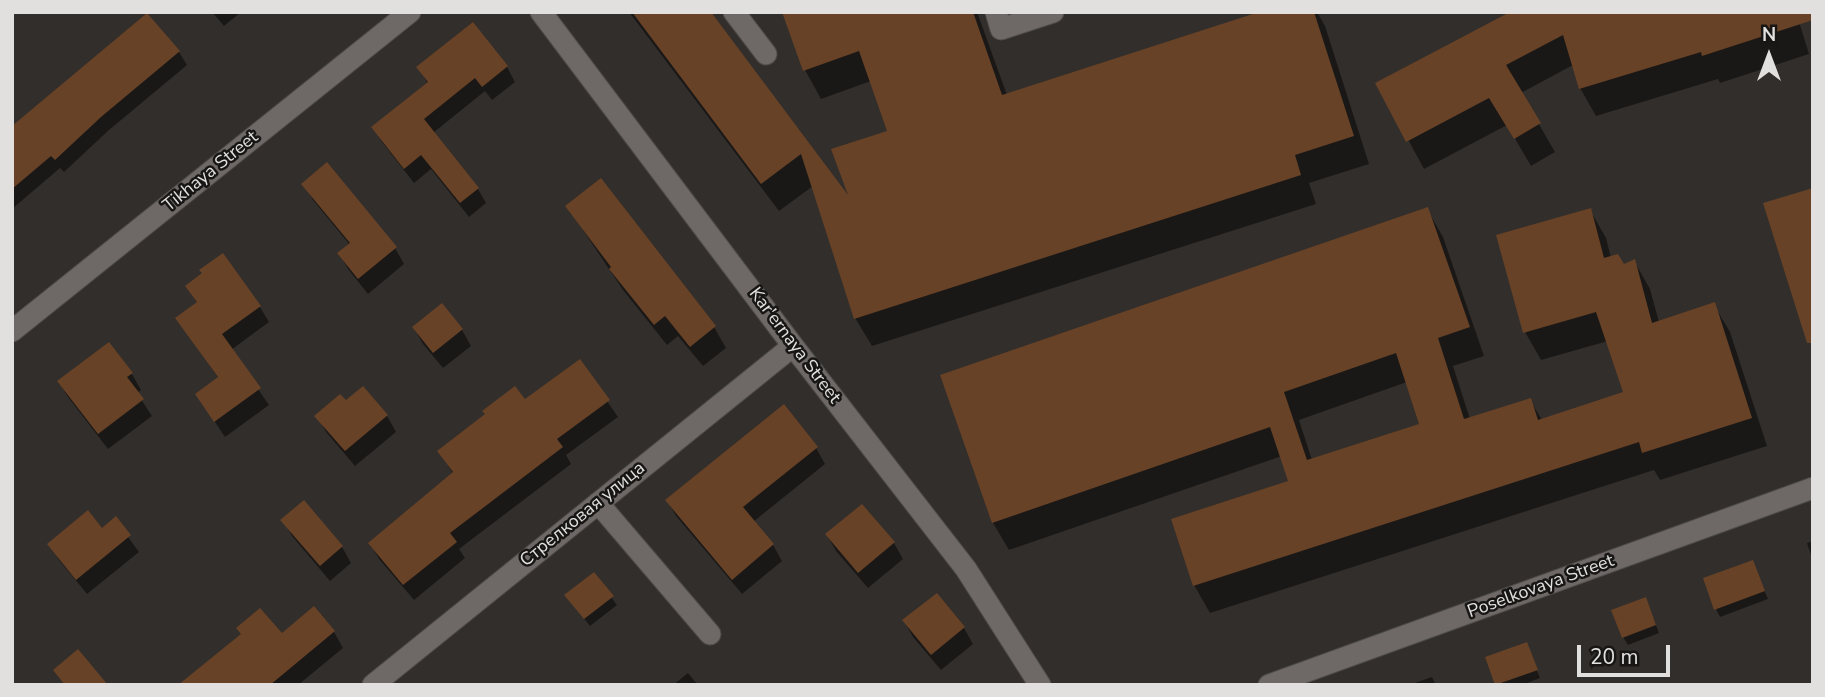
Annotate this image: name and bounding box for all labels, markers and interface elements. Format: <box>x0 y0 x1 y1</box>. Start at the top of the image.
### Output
north arrow <box>1734 21 1804 91</box>
text: N <box>1762 22 1776 48</box>
street label: Tikhaya Street <box>159 127 263 217</box>
street label: Kar'ernaya Street <box>743 284 845 408</box>
street label: Стрелковая улица <box>516 458 650 572</box>
street label: Poselkovaya Street <box>1465 550 1617 624</box>
scale bar <box>1580 630 1673 674</box>
text: 20 m <box>1590 643 1639 671</box>

